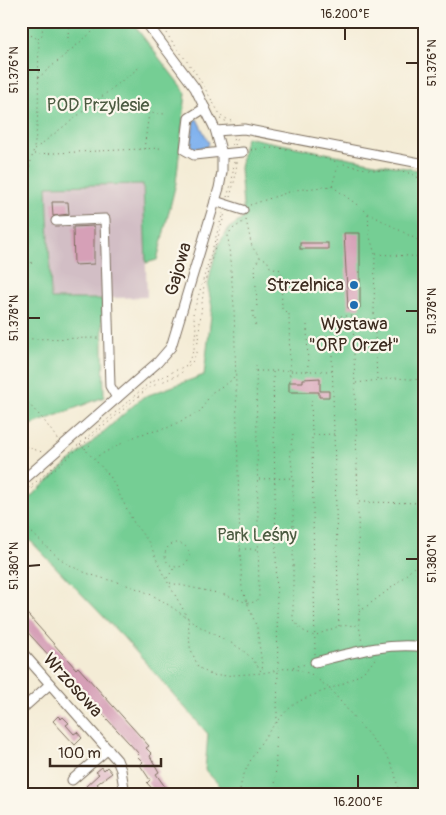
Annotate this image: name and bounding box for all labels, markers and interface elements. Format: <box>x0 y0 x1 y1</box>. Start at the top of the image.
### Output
text: 16.200°E <box>321 7 369 22</box>
text: 51.376°N <box>425 39 440 87</box>
text: 51.376°N <box>7 46 22 94</box>
park label: POD Przylesie <box>47 94 150 117</box>
street label: Gajowa <box>160 240 197 298</box>
place label: Strzelnica <box>266 274 344 297</box>
marker: Strzelnica <box>348 279 360 291</box>
text: 51.378°N <box>425 288 440 334</box>
text: 51.378°N <box>7 295 22 341</box>
marker: Wystawa "ORP Orzeł" <box>348 299 360 311</box>
place label: Wystawa "ORP Orzeł" <box>309 313 399 357</box>
park label: Park Leśny <box>217 524 297 547</box>
text: 51.380°N <box>425 535 440 583</box>
text: 51.380°N <box>7 542 22 590</box>
street label: Wrzosowa <box>38 648 108 722</box>
scale bar <box>50 735 161 767</box>
text: 100 m <box>58 744 101 763</box>
text: 16.200°E <box>334 795 382 810</box>

